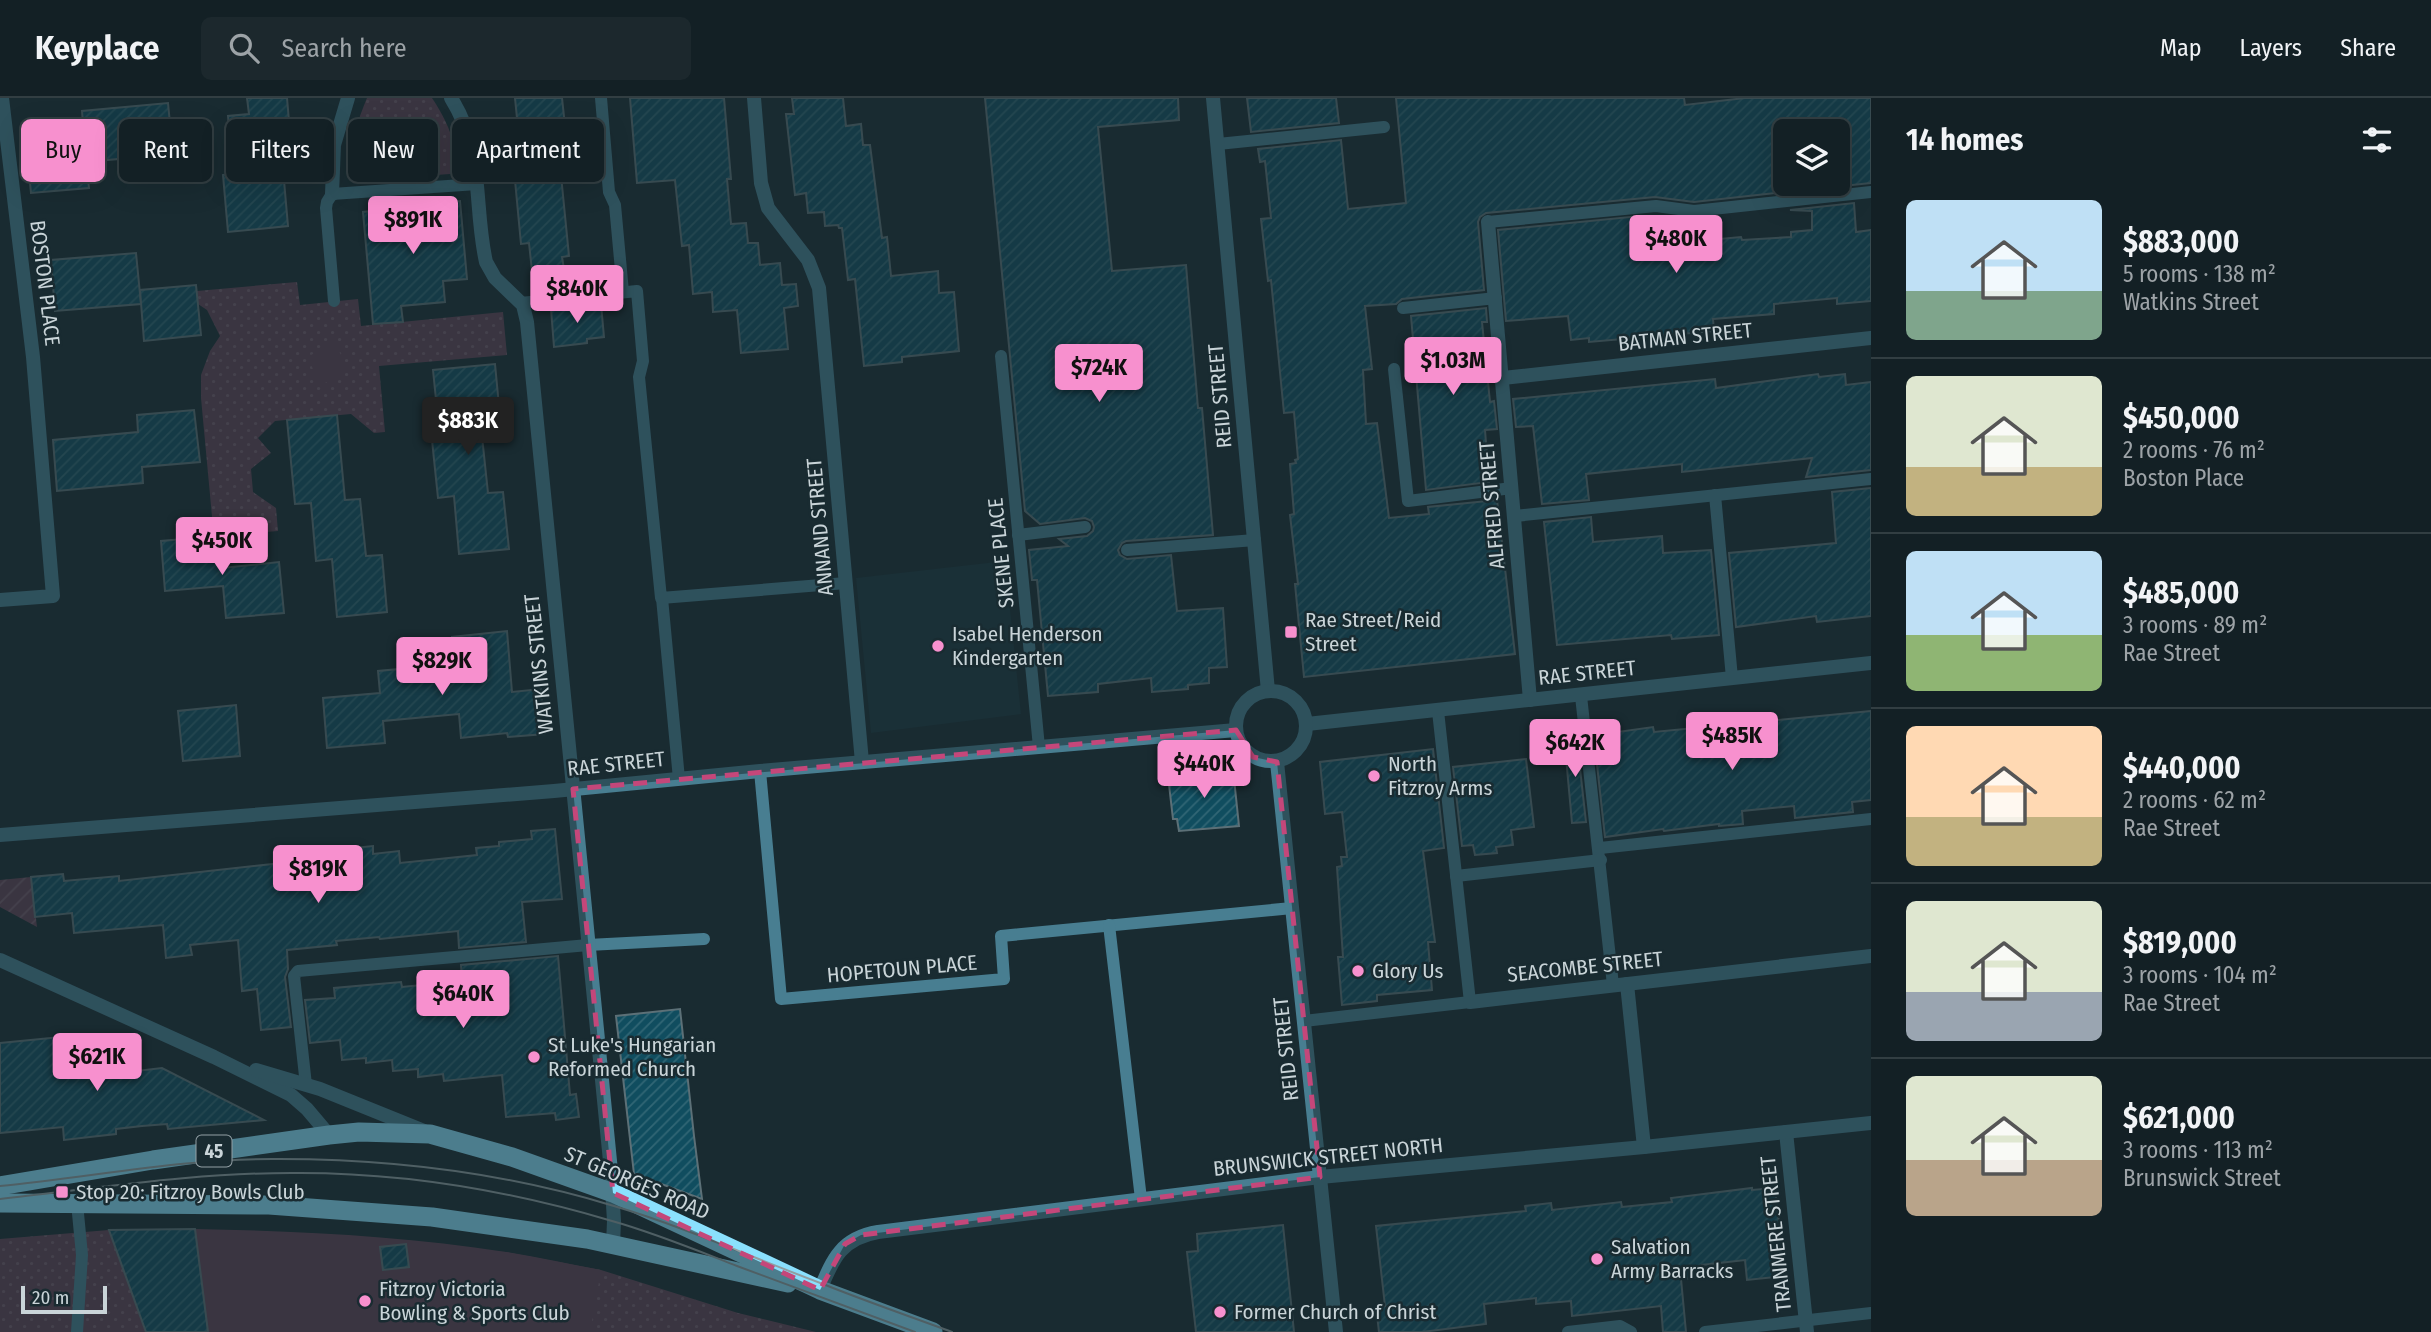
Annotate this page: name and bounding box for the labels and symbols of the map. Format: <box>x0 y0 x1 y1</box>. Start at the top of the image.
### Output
pin: $891K <box>364 197 462 256</box>
pin: $480K <box>1627 216 1725 275</box>
street label: BOSTON PLACE <box>24 219 66 347</box>
pin: $840K <box>528 266 626 325</box>
street label: BATMAN STREET <box>1617 317 1754 357</box>
pin: $1.03M <box>1396 338 1510 397</box>
street label: REID STREET <box>1202 343 1238 449</box>
pin: $724K <box>1050 344 1148 404</box>
pin: $883K <box>419 398 517 457</box>
street label: ALFRED STREET <box>1473 440 1511 570</box>
street label: ANNAND STREET <box>801 457 839 597</box>
street label: SKENE PLACE <box>982 497 1020 609</box>
pin: $450K <box>173 518 271 577</box>
street label: WATKINS STREET <box>519 592 559 735</box>
place label: Rae Street/Reid Street <box>1305 607 1441 657</box>
place label: Isabel Henderson Kindergarten <box>952 621 1103 671</box>
marker: Rae Street/Reid Street <box>1283 624 1299 640</box>
pin: $829K <box>393 638 491 697</box>
marker: Isabel Henderson Kindergarten <box>930 638 946 654</box>
street label: RAE STREET <box>1537 655 1637 691</box>
pin: $485K <box>1683 712 1781 772</box>
pin: $642K <box>1526 720 1624 779</box>
pin: $440K <box>1155 740 1253 800</box>
street label: RAE STREET <box>566 746 666 782</box>
place label: North Fitzroy Arms <box>1388 751 1493 801</box>
marker: North Fitzroy Arms <box>1366 768 1382 784</box>
pin: $819K <box>269 846 367 905</box>
street label: SEACOMBE STREET <box>1506 946 1664 988</box>
street label: HOPETOUN PLACE <box>826 949 978 989</box>
place label: Glory Us <box>1372 958 1443 984</box>
marker: Glory Us <box>1350 963 1366 979</box>
pin: $640K <box>414 970 512 1030</box>
street label: REID STREET <box>1268 995 1304 1102</box>
place label: St Luke's Hungarian Reformed Church <box>548 1032 716 1082</box>
pin: $621K <box>48 1034 146 1093</box>
marker: St Luke's Hungarian Reformed Church <box>526 1049 542 1065</box>
street label: BRUNSWICK STREET NORTH <box>1212 1132 1444 1182</box>
road number: 45 <box>196 1135 232 1166</box>
street label: ST GEORGES ROAD <box>560 1141 714 1225</box>
street label: TRANMERE STREET <box>1755 1155 1797 1313</box>
place label: Stop 20: Fitzroy Bowls Club <box>76 1179 305 1205</box>
marker: Stop 20: Fitzroy Bowls Club <box>54 1184 70 1200</box>
place label: Salvation Army Barracks <box>1611 1234 1733 1284</box>
marker: Salvation Army Barracks <box>1589 1251 1605 1267</box>
place label: Fitzroy Victoria Bowling & Sports Club <box>379 1276 570 1326</box>
scale bar <box>21 1283 107 1315</box>
marker: Fitzroy Victoria Bowling & Sports Club <box>357 1293 373 1309</box>
place label: Former Church of Christ <box>1234 1299 1436 1325</box>
marker: Former Church of Christ <box>1212 1304 1228 1320</box>

